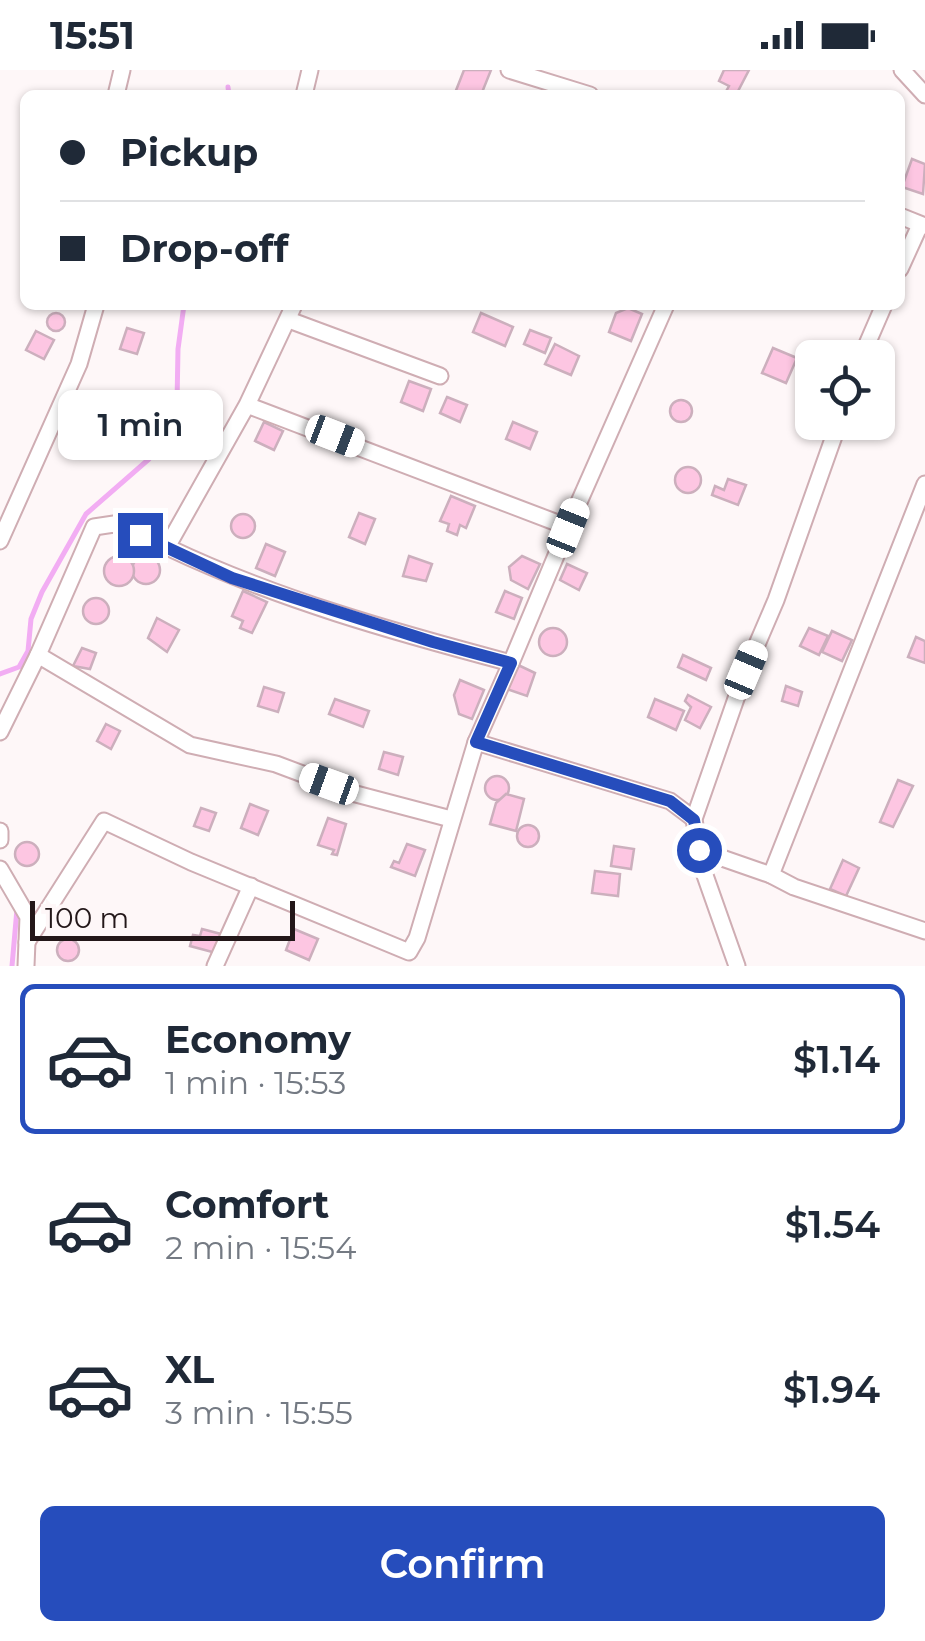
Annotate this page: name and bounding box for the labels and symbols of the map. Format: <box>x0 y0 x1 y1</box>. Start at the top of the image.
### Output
callout: 1 min <box>58 390 222 460</box>
car <box>302 411 368 461</box>
car <box>543 495 593 561</box>
route end <box>118 513 163 558</box>
car <box>720 637 772 703</box>
car <box>296 760 362 808</box>
route start <box>677 828 722 873</box>
scale bar <box>30 896 295 940</box>

